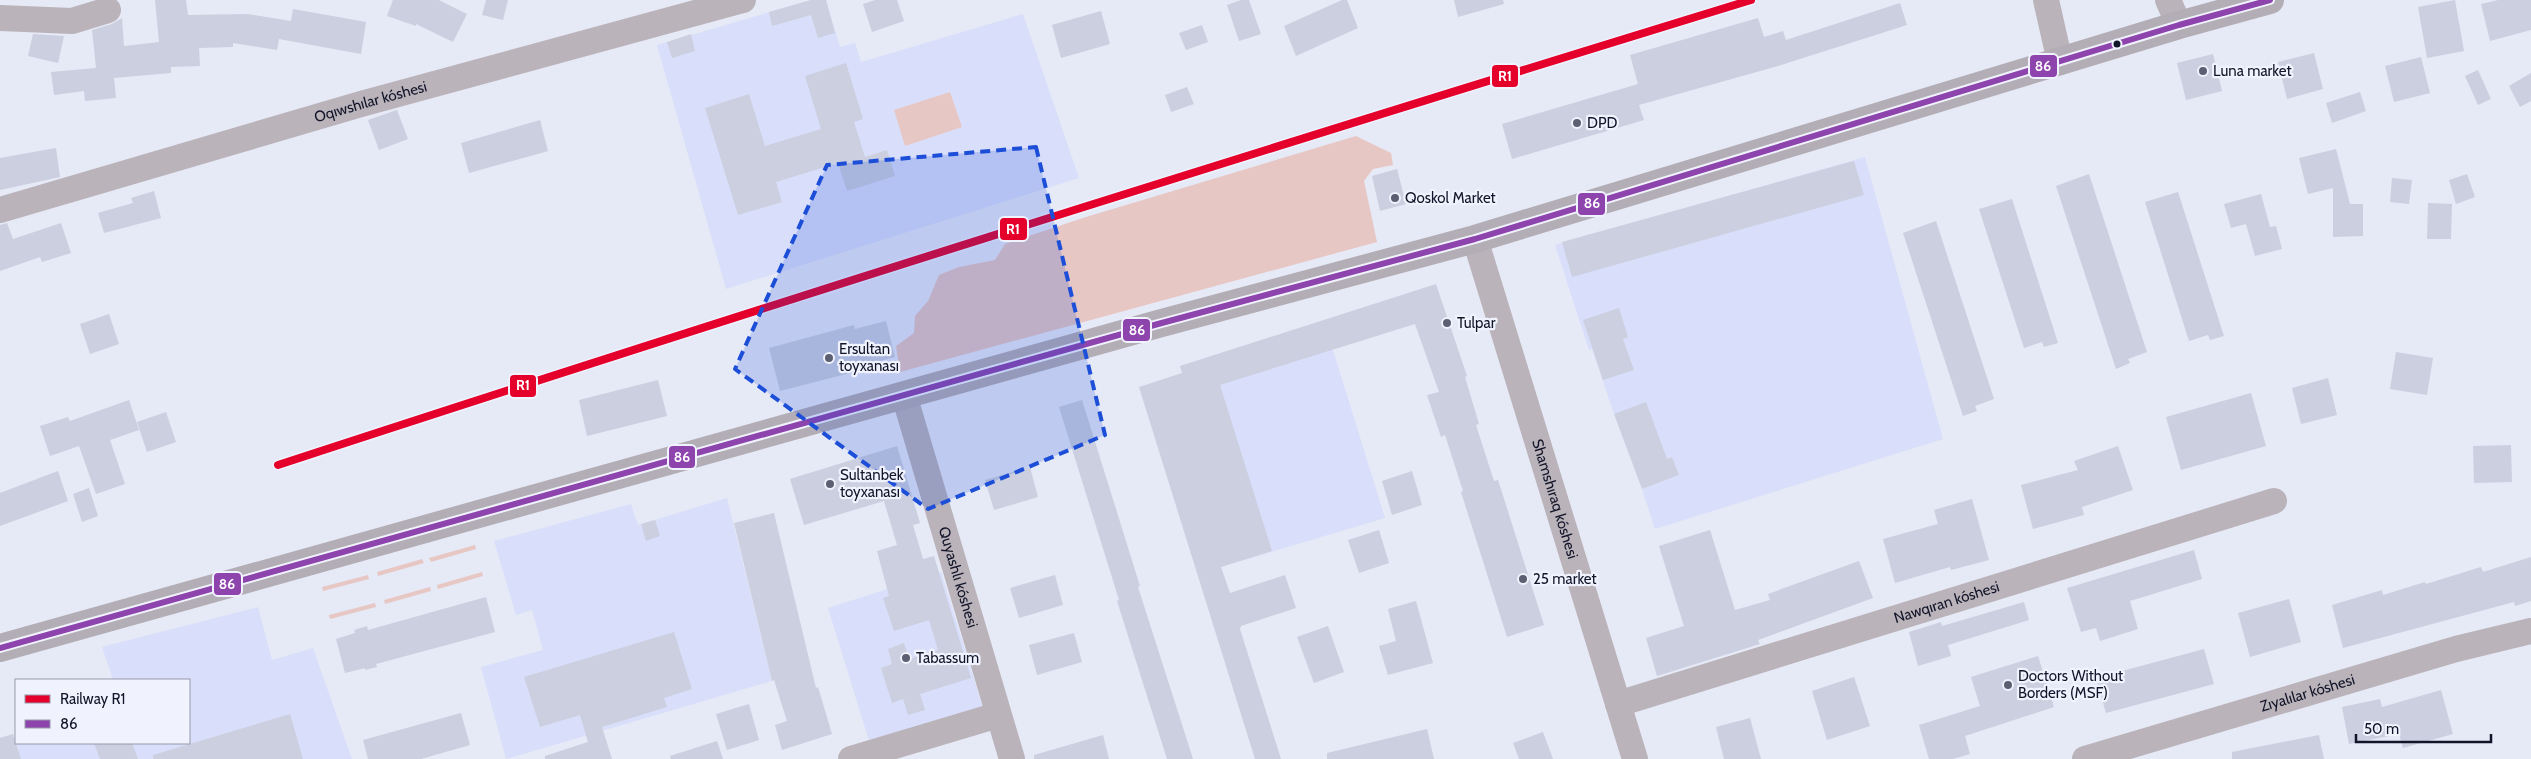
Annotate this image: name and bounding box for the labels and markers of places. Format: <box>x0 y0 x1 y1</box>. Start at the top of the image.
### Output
unlabelled marker <box>2112 39 2122 49</box>
place label: Luna market <box>2213 62 2291 80</box>
marker: Luna market <box>2197 65 2209 77</box>
place label: DPD <box>1587 114 1617 132</box>
marker: DPD <box>1571 117 1583 129</box>
place label: Qoskol Market <box>1405 189 1496 207</box>
marker: Qoskol Market <box>1389 192 1401 204</box>
place label: Tulpar <box>1457 314 1496 332</box>
marker: Tulpar <box>1441 317 1453 329</box>
place label: Ersultan toyxanası <box>839 340 899 375</box>
marker: Ersultan toyxanası <box>823 352 835 364</box>
place label: Sultanbek toyxanası <box>840 466 904 501</box>
marker: Sultanbek toyxanası <box>824 478 836 490</box>
place label: 25 market <box>1533 570 1597 588</box>
marker: 25 market <box>1517 573 1529 585</box>
place label: Tabassum <box>916 649 979 667</box>
marker: Tabassum <box>900 652 912 664</box>
place label: Doctors Without Borders (MSF) <box>2018 667 2123 702</box>
marker: Doctors Without Borders (MSF) <box>2002 679 2014 691</box>

